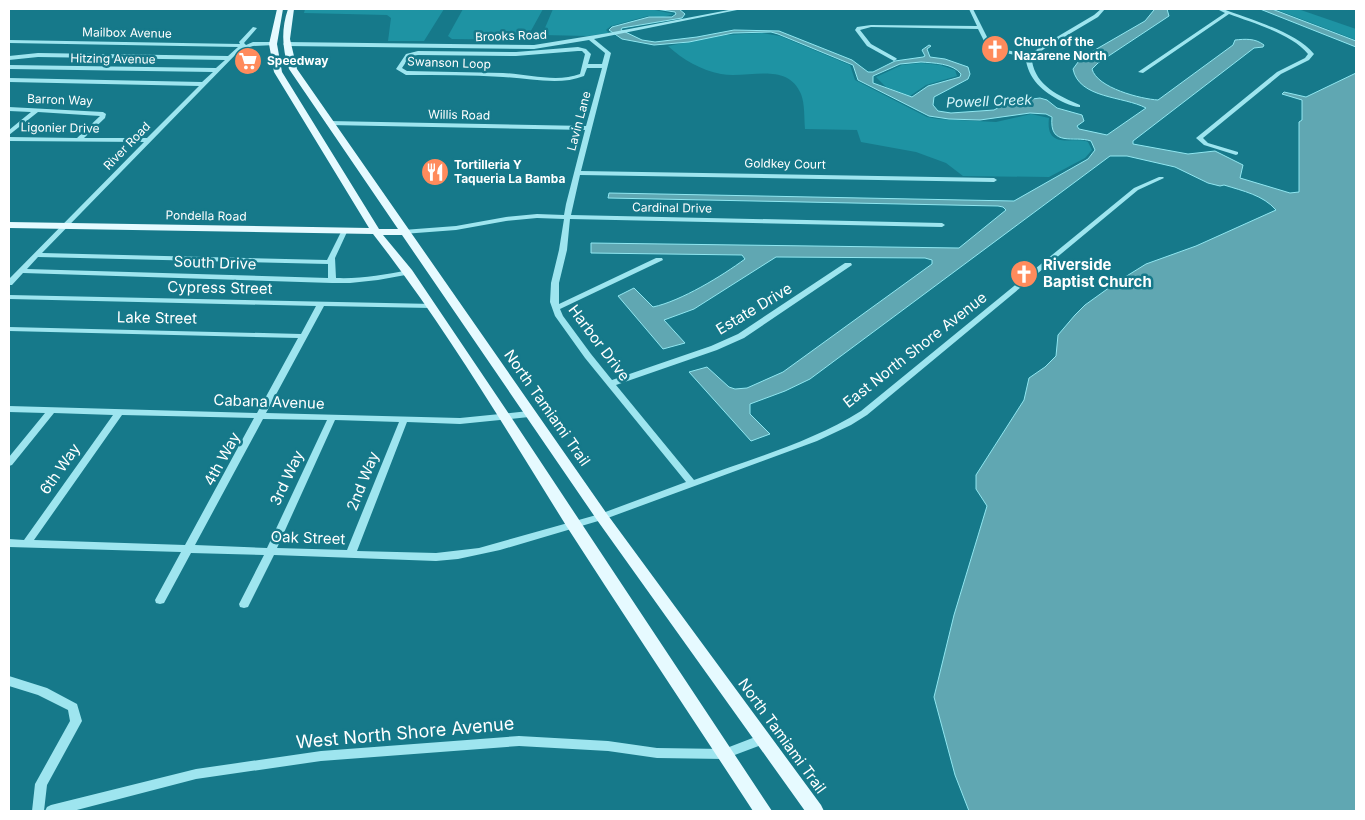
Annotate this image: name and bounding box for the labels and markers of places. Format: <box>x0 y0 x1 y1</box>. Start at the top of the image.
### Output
church icon: Church of the Nazarene North <box>980 34 1010 64</box>
place label: Church of the Nazarene North <box>1014 34 1107 63</box>
supermarket icon: Speedway <box>233 46 263 76</box>
place label: Speedway <box>267 53 329 68</box>
restaurant icon: Tortilleria Y Taqueria La Bamba <box>420 157 450 187</box>
place label: Tortilleria Y Taqueria La Bamba <box>454 157 565 186</box>
place label: Riverside Baptist Church <box>1043 255 1152 291</box>
church icon: Riverside Baptist Church <box>1009 259 1039 289</box>

